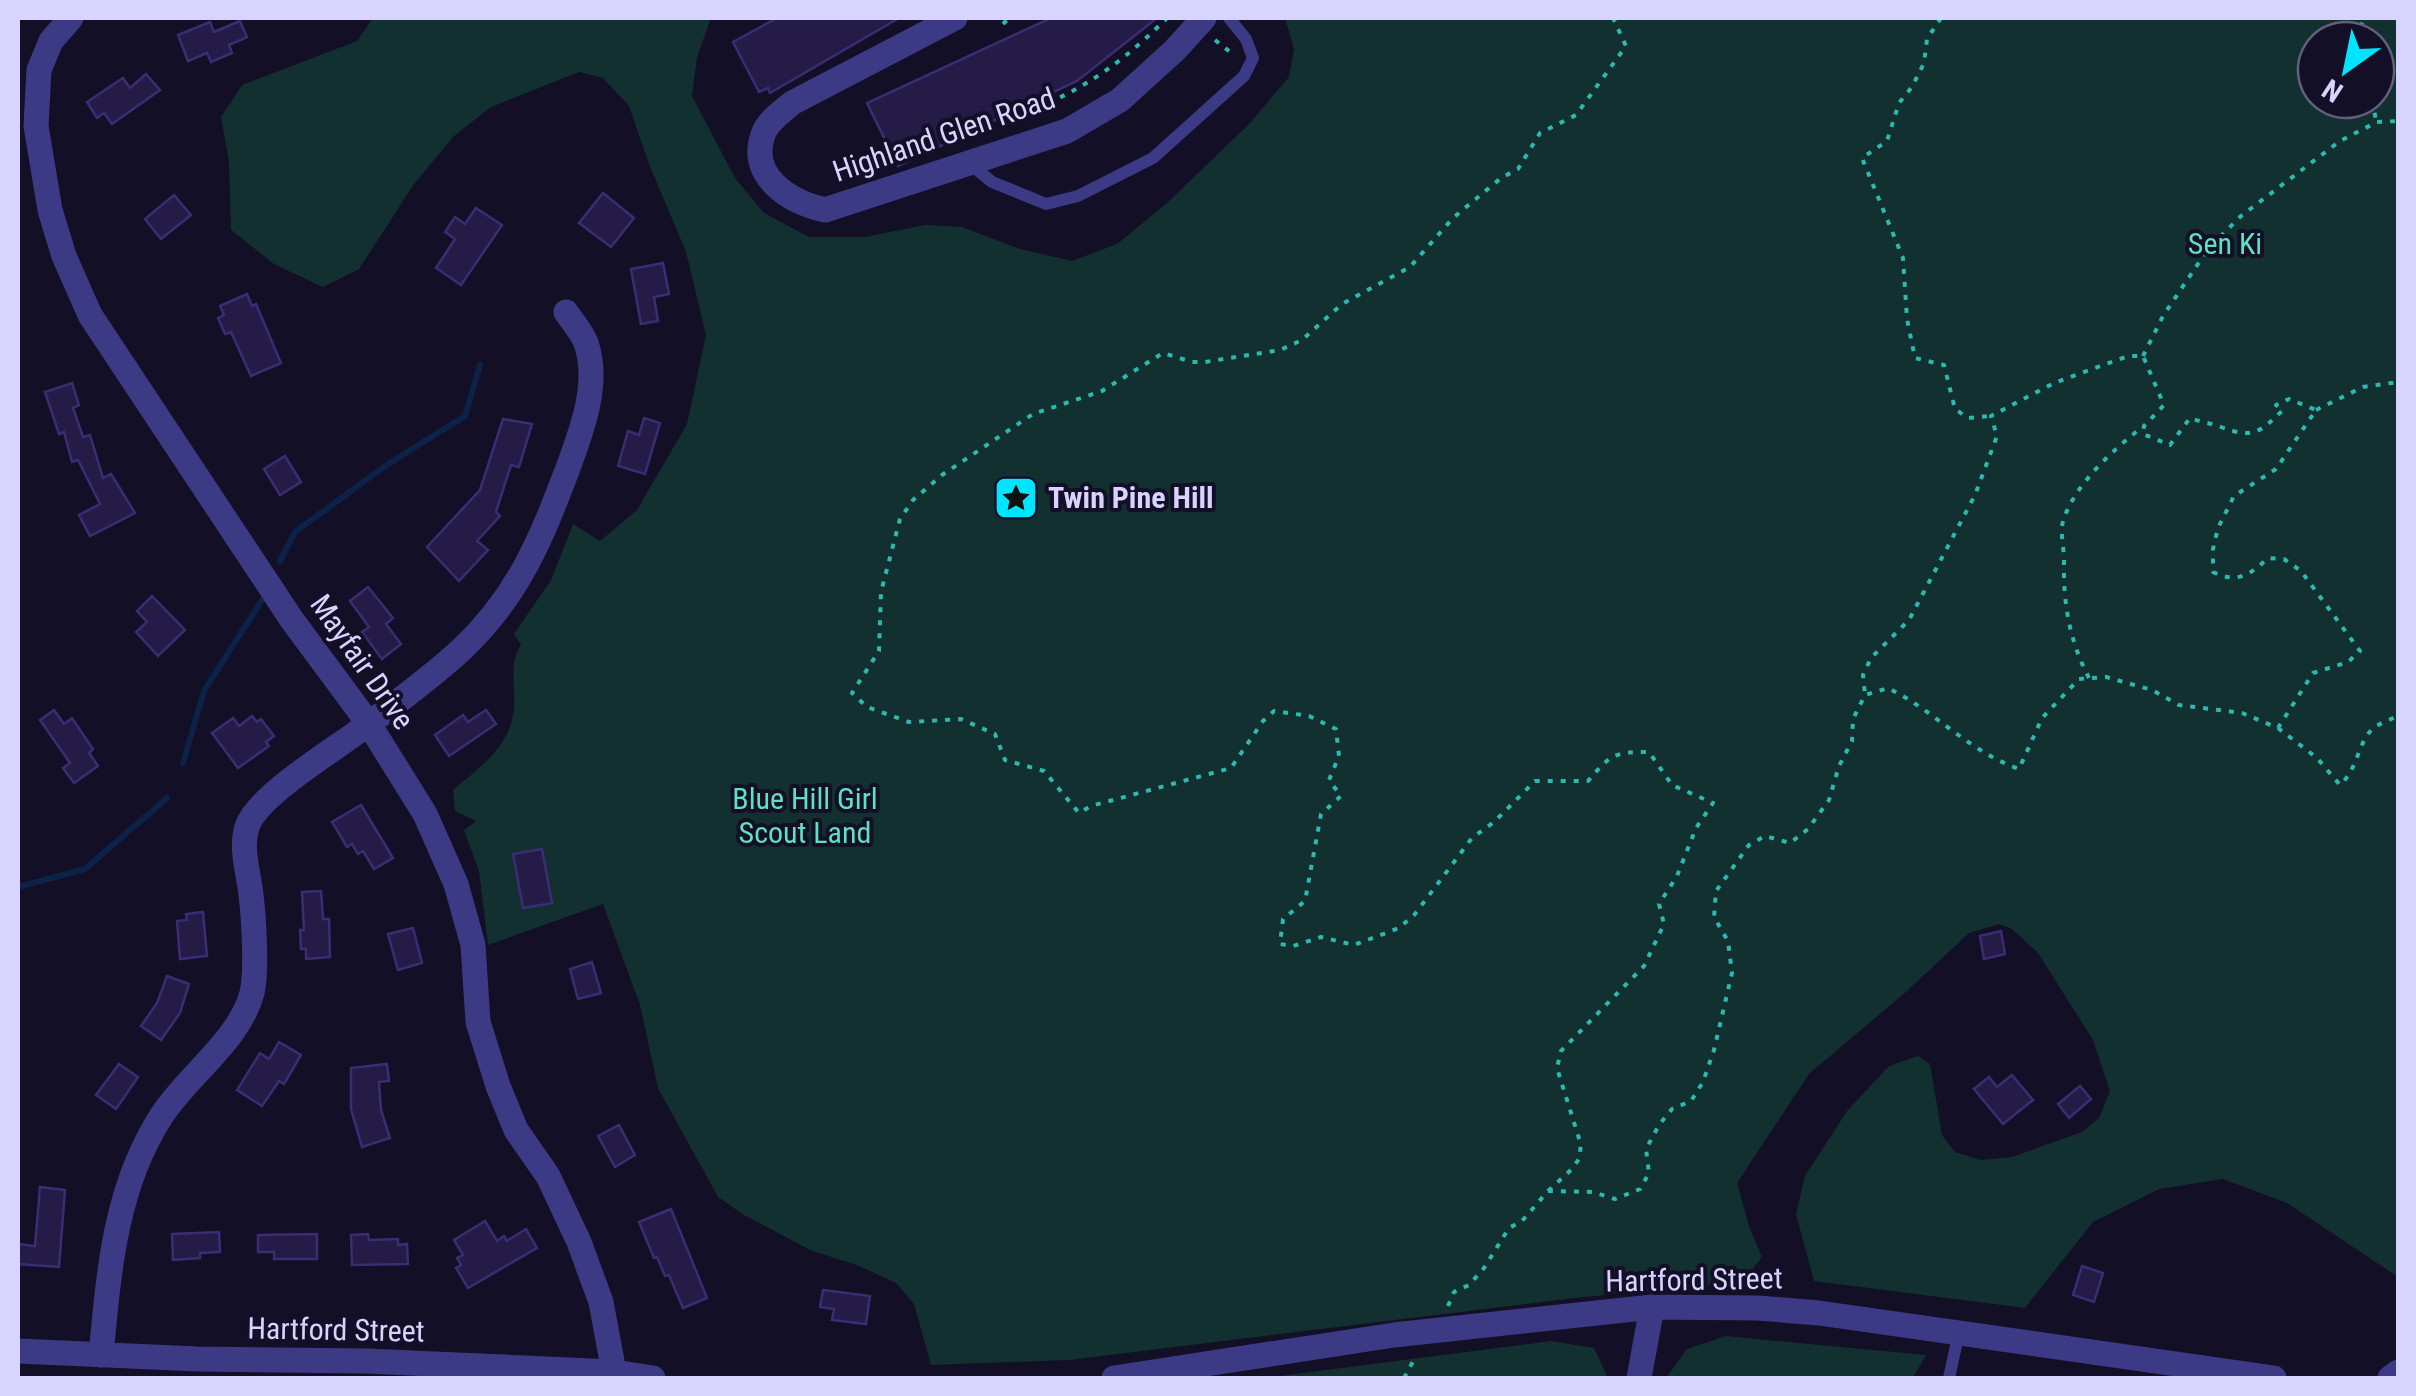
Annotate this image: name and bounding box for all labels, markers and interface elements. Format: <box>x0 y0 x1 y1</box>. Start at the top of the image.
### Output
north arrow <box>2296 20 2396 120</box>
text: N <box>2316 72 2349 109</box>
street label: Highland Glen Road <box>828 80 1060 189</box>
park label: Sen Ki <box>2188 226 2262 261</box>
place icon: Twin Pine Hill <box>993 475 1039 521</box>
place label: Twin Pine Hill <box>1048 480 1214 515</box>
street label: Mayfair Drive <box>303 588 422 736</box>
park label: Blue Hill Girl Scout Land <box>732 781 878 850</box>
street label: Hartford Street <box>1605 1260 1783 1299</box>
street label: Hartford Street <box>247 1310 425 1349</box>

